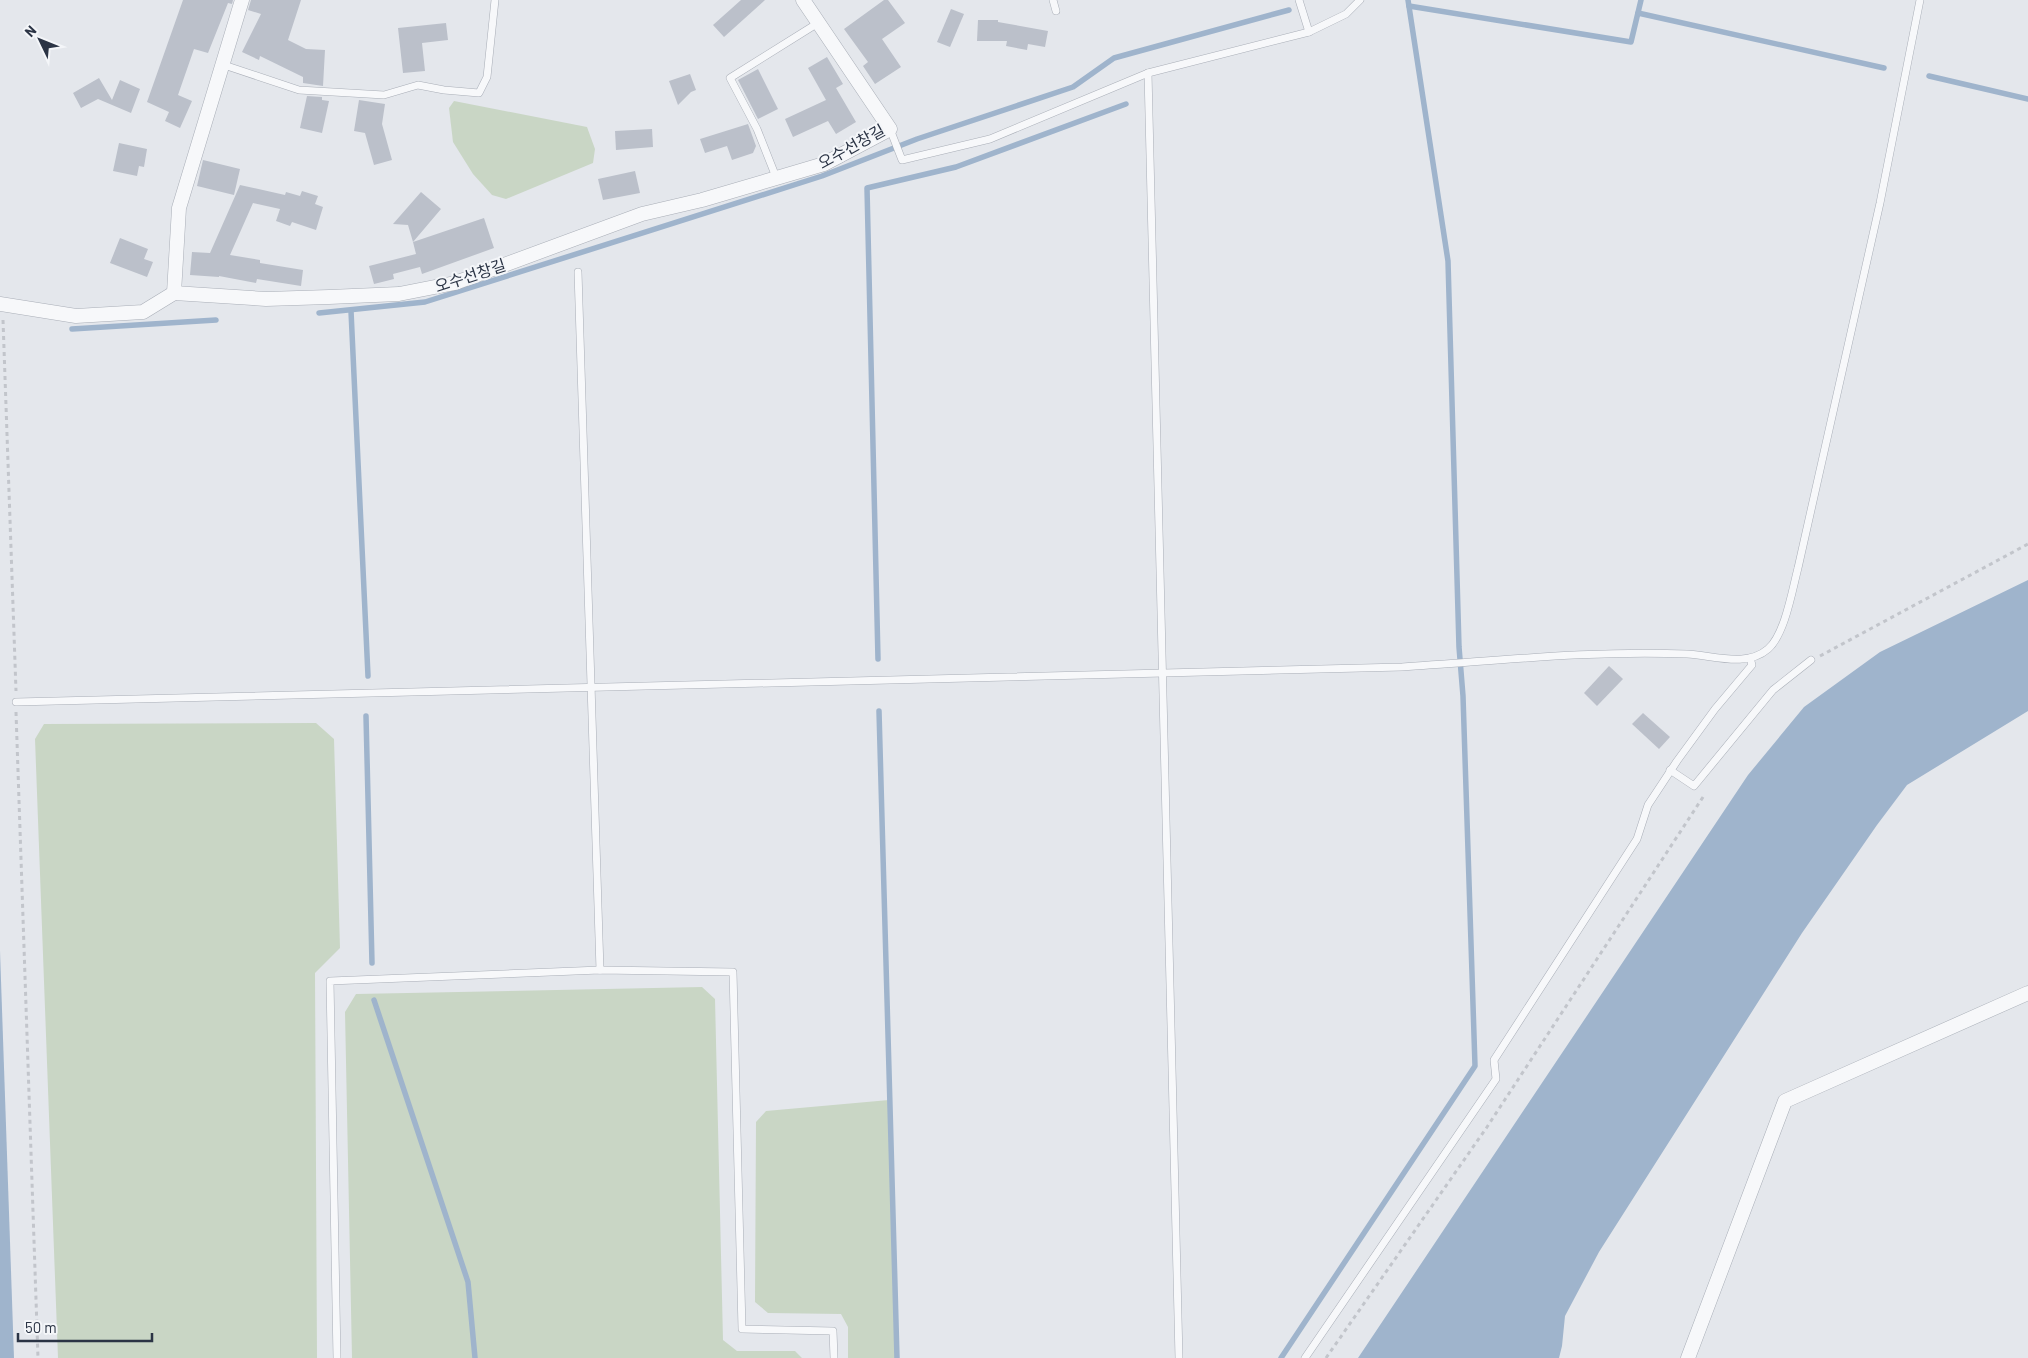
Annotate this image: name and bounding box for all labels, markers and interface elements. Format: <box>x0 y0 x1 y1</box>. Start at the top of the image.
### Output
north arrow <box>15 15 65 65</box>
text: N <box>21 22 40 40</box>
street label: 오수선창길 <box>814 120 888 172</box>
street label: 오수선창길 <box>432 255 508 295</box>
scale bar <box>18 1310 151 1342</box>
text: 50 m <box>25 1318 57 1336</box>

